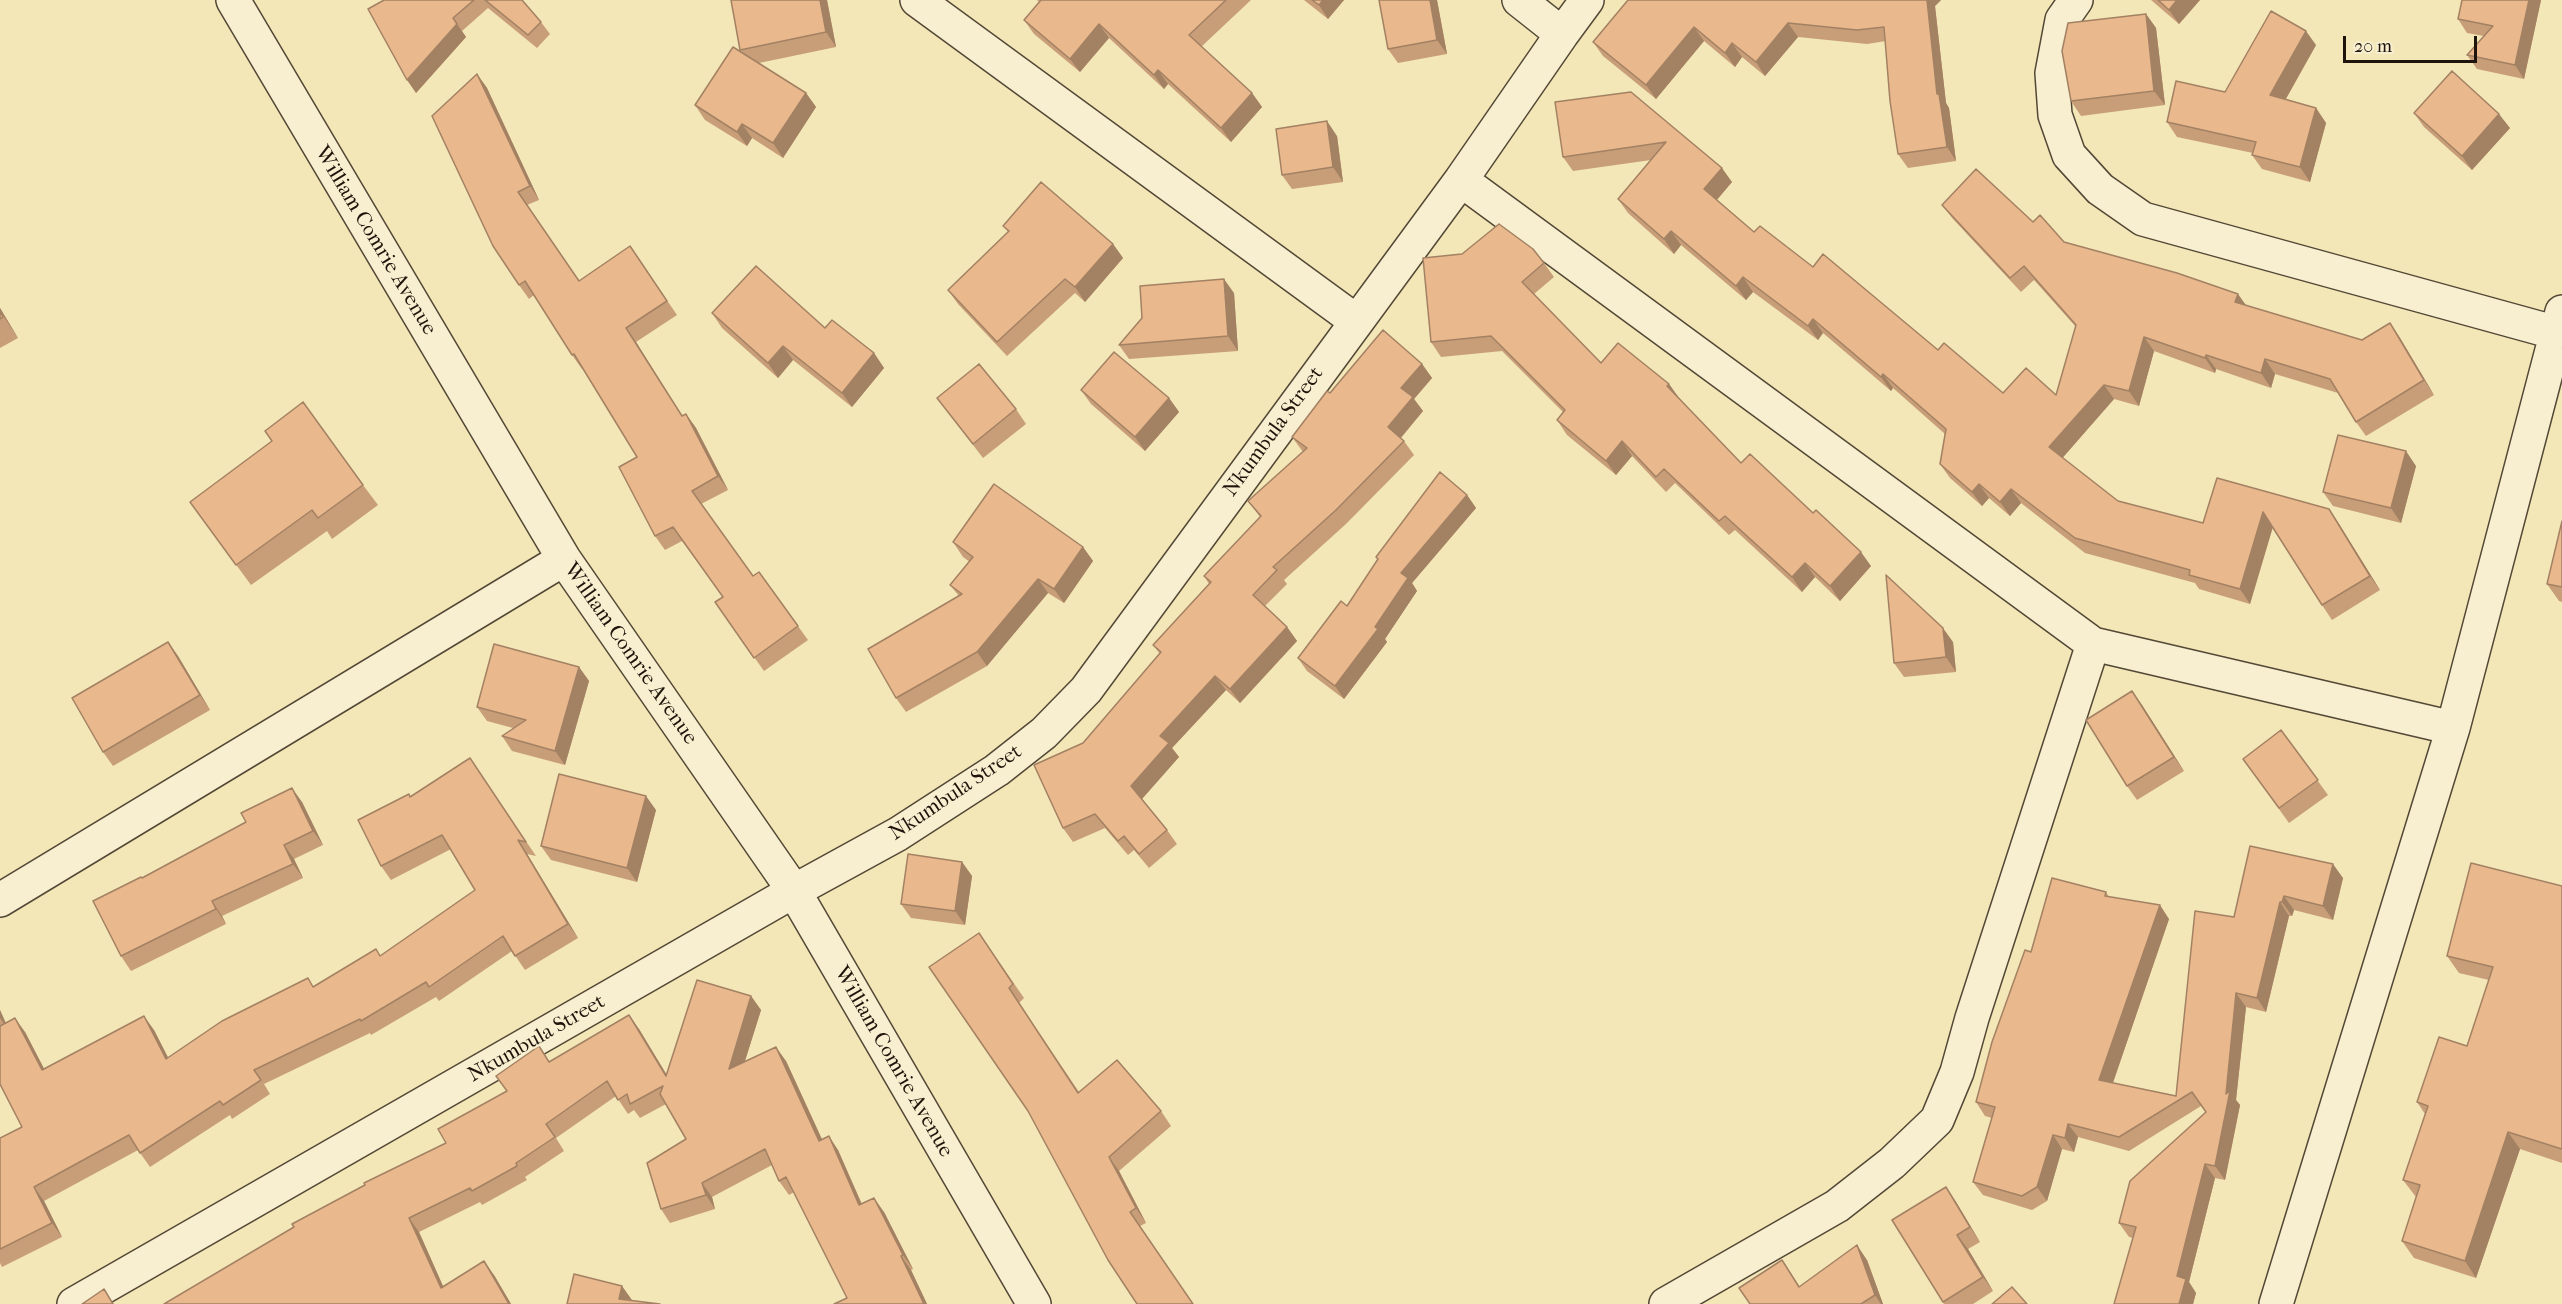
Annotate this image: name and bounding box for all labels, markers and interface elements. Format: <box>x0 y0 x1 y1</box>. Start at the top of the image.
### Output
scale bar <box>2346 24 2480 62</box>
text: 20 m <box>2354 36 2392 57</box>
street label: William Comrie Avenue <box>309 142 441 340</box>
street label: Nkumbula Street <box>1218 362 1330 502</box>
street label: William Comrie Avenue <box>558 558 702 750</box>
street label: Nkumbula Street <box>885 739 1027 847</box>
street label: William Comrie Avenue <box>828 962 958 1162</box>
street label: Nkumbula Street <box>464 990 610 1088</box>

